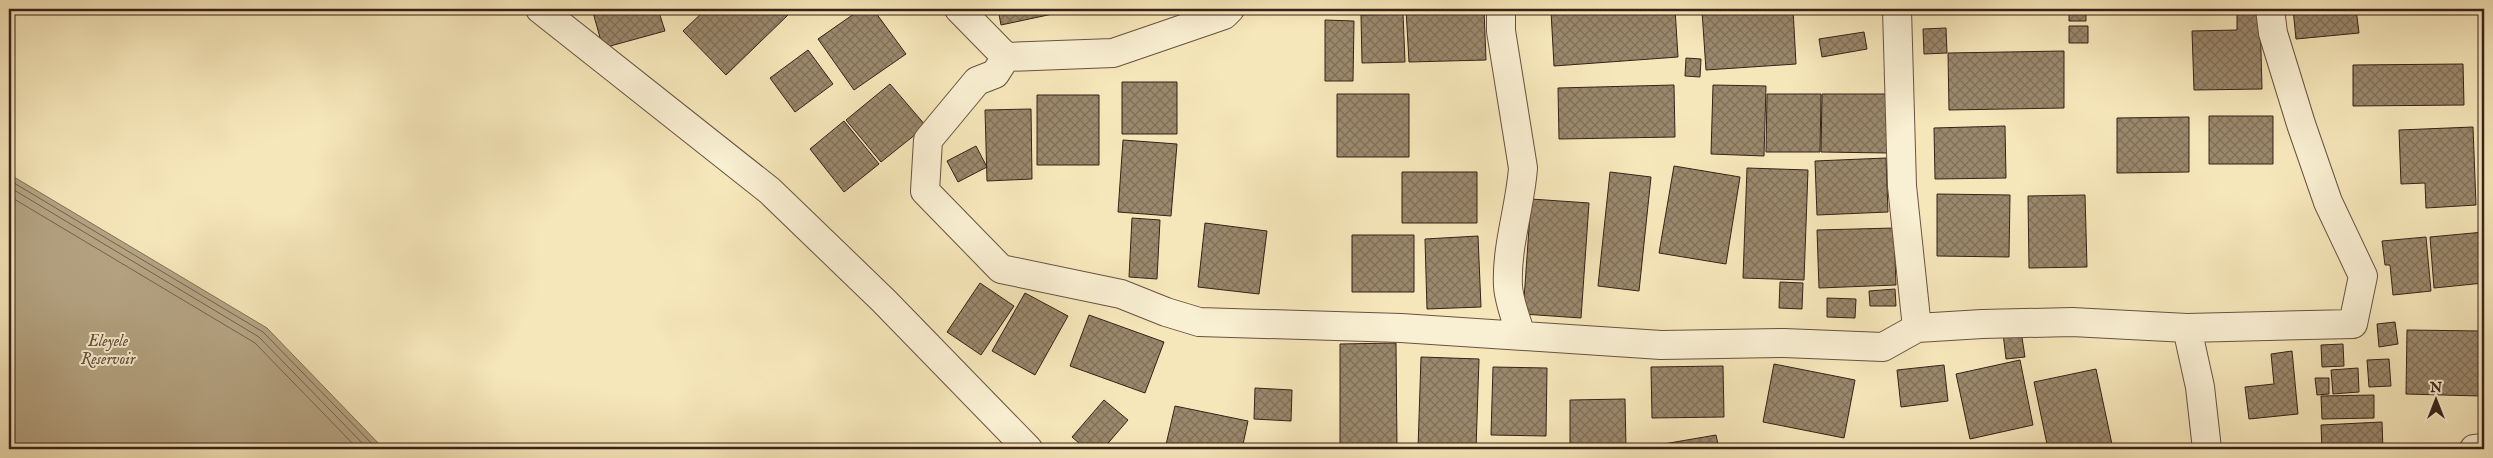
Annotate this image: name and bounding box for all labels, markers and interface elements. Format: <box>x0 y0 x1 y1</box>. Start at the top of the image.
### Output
water label: Eleyele Reservoir <box>81 332 137 370</box>
north arrow <box>2410 376 2460 426</box>
text: N <box>2429 379 2442 397</box>

